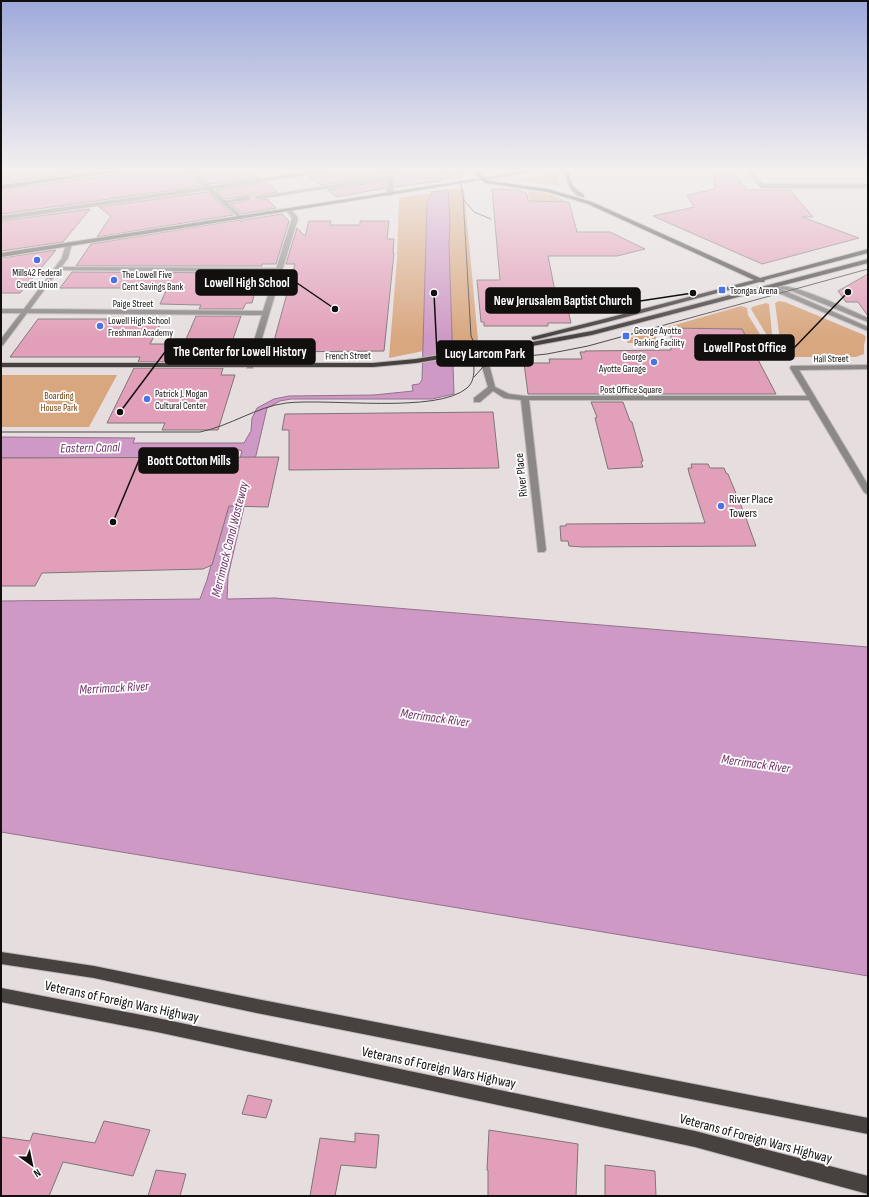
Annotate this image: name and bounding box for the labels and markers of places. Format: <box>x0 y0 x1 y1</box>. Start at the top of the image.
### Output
marker: Mills42 Federal Credit Union <box>32 255 42 265</box>
place label: Mills42 Federal Credit Union <box>12 267 62 291</box>
place label: The Lowell Five Cent Savings Bank <box>122 269 184 293</box>
callout: Lowell High School <box>196 270 297 295</box>
marker: The Lowell Five Cent Savings Bank <box>109 275 119 285</box>
marker: Tsongas Arena <box>717 285 727 295</box>
place label: Tsongas Arena <box>730 285 778 297</box>
callout: New Jerusalem Baptist Church <box>486 288 640 313</box>
place label: Lowell High School Freshman Academy <box>108 315 173 339</box>
marker: Lowell High School Freshman Academy <box>95 321 105 331</box>
place label: George Ayotte Parking Facility <box>634 325 685 349</box>
marker: George Ayotte Parking Facility <box>621 331 631 341</box>
callout: Lowell Post Office <box>695 335 794 360</box>
callout: The Center for Lowell History <box>165 339 315 364</box>
callout: Lucy Larcom Park <box>437 341 533 366</box>
place label: George Ayotte Garage <box>598 351 646 375</box>
marker: George Ayotte Garage <box>649 357 659 367</box>
place label: Patrick J. Mogan Cultural Center <box>155 388 208 412</box>
marker: Patrick J. Mogan Cultural Center <box>142 394 152 404</box>
callout: Boott Cotton Mills <box>139 448 238 473</box>
place label: River Place Towers <box>729 492 773 521</box>
marker: River Place Towers <box>716 501 726 511</box>

